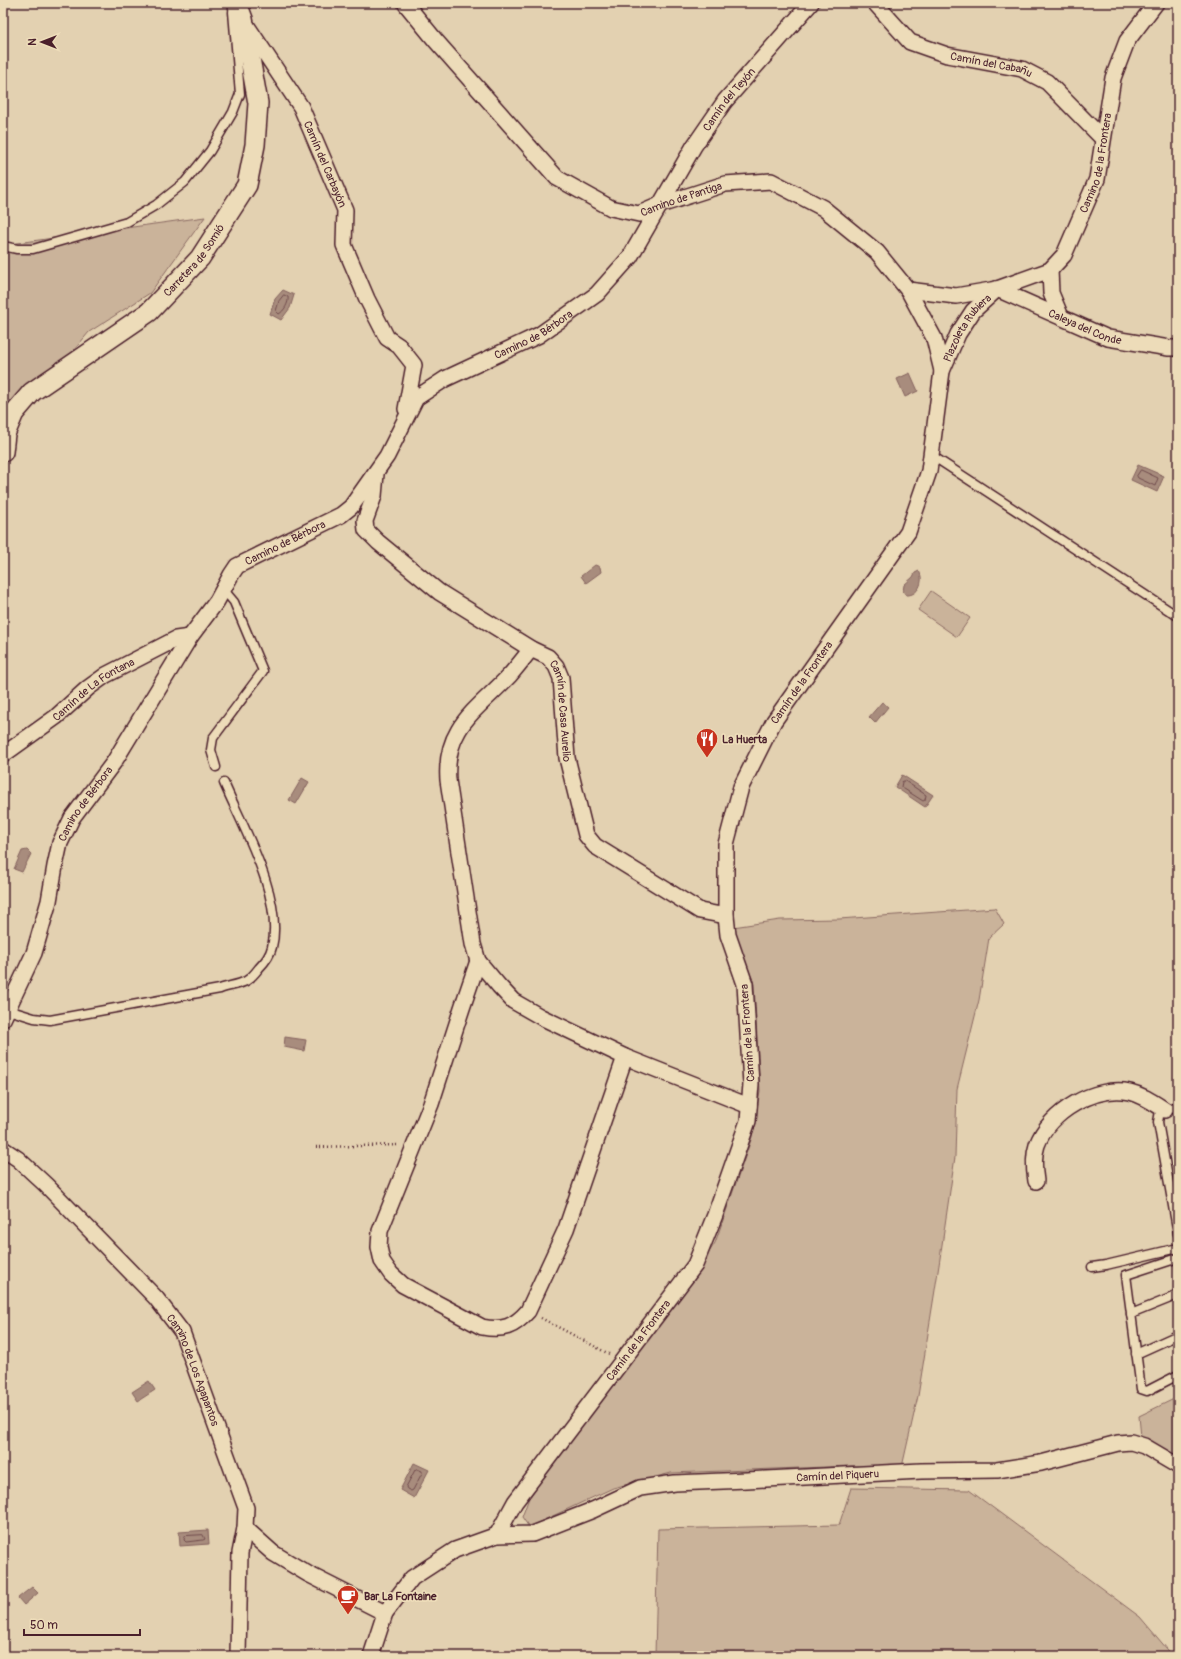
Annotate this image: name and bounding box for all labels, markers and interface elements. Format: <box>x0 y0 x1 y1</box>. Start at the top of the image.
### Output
north arrow <box>22 22 62 62</box>
text: N <box>26 38 39 46</box>
street label: Camín del Cabañu <box>949 50 1034 80</box>
street label: Camín del Teyón <box>700 65 758 134</box>
street label: Camino de la Frontera <box>1077 112 1114 215</box>
street label: Camín del Carbayón <box>301 119 349 209</box>
street label: Camino de Pantiga <box>639 179 724 220</box>
street label: Carretera de Somió <box>161 222 227 299</box>
street label: Plazoleta Rubiera <box>941 292 994 364</box>
street label: Camino de Bérbora <box>492 307 575 362</box>
street label: Caleya del Conde <box>1046 307 1123 347</box>
street label: Camino de Bérbora <box>243 518 328 568</box>
street label: Camín de la Frontera <box>768 639 835 726</box>
street label: Camín de La Fontana <box>50 656 137 724</box>
street label: Camín de Casa Aurelio <box>547 657 574 763</box>
restaurant icon: La Huerta <box>694 726 720 759</box>
place label: La Huerta <box>722 733 767 746</box>
street label: Camino de Bérbora <box>56 764 116 843</box>
street label: Camín de la Frontera <box>738 984 757 1082</box>
street label: Camín de la Frontera <box>604 1297 673 1383</box>
street label: Camino de Los Agapantos <box>164 1312 222 1428</box>
street label: Camín del Piqueru <box>796 1467 879 1484</box>
cafe icon: Bar La Fontaine <box>335 1583 361 1616</box>
place label: Bar La Fontaine <box>364 1590 437 1603</box>
scale bar <box>24 1611 140 1637</box>
text: 50 m <box>30 1618 58 1633</box>

